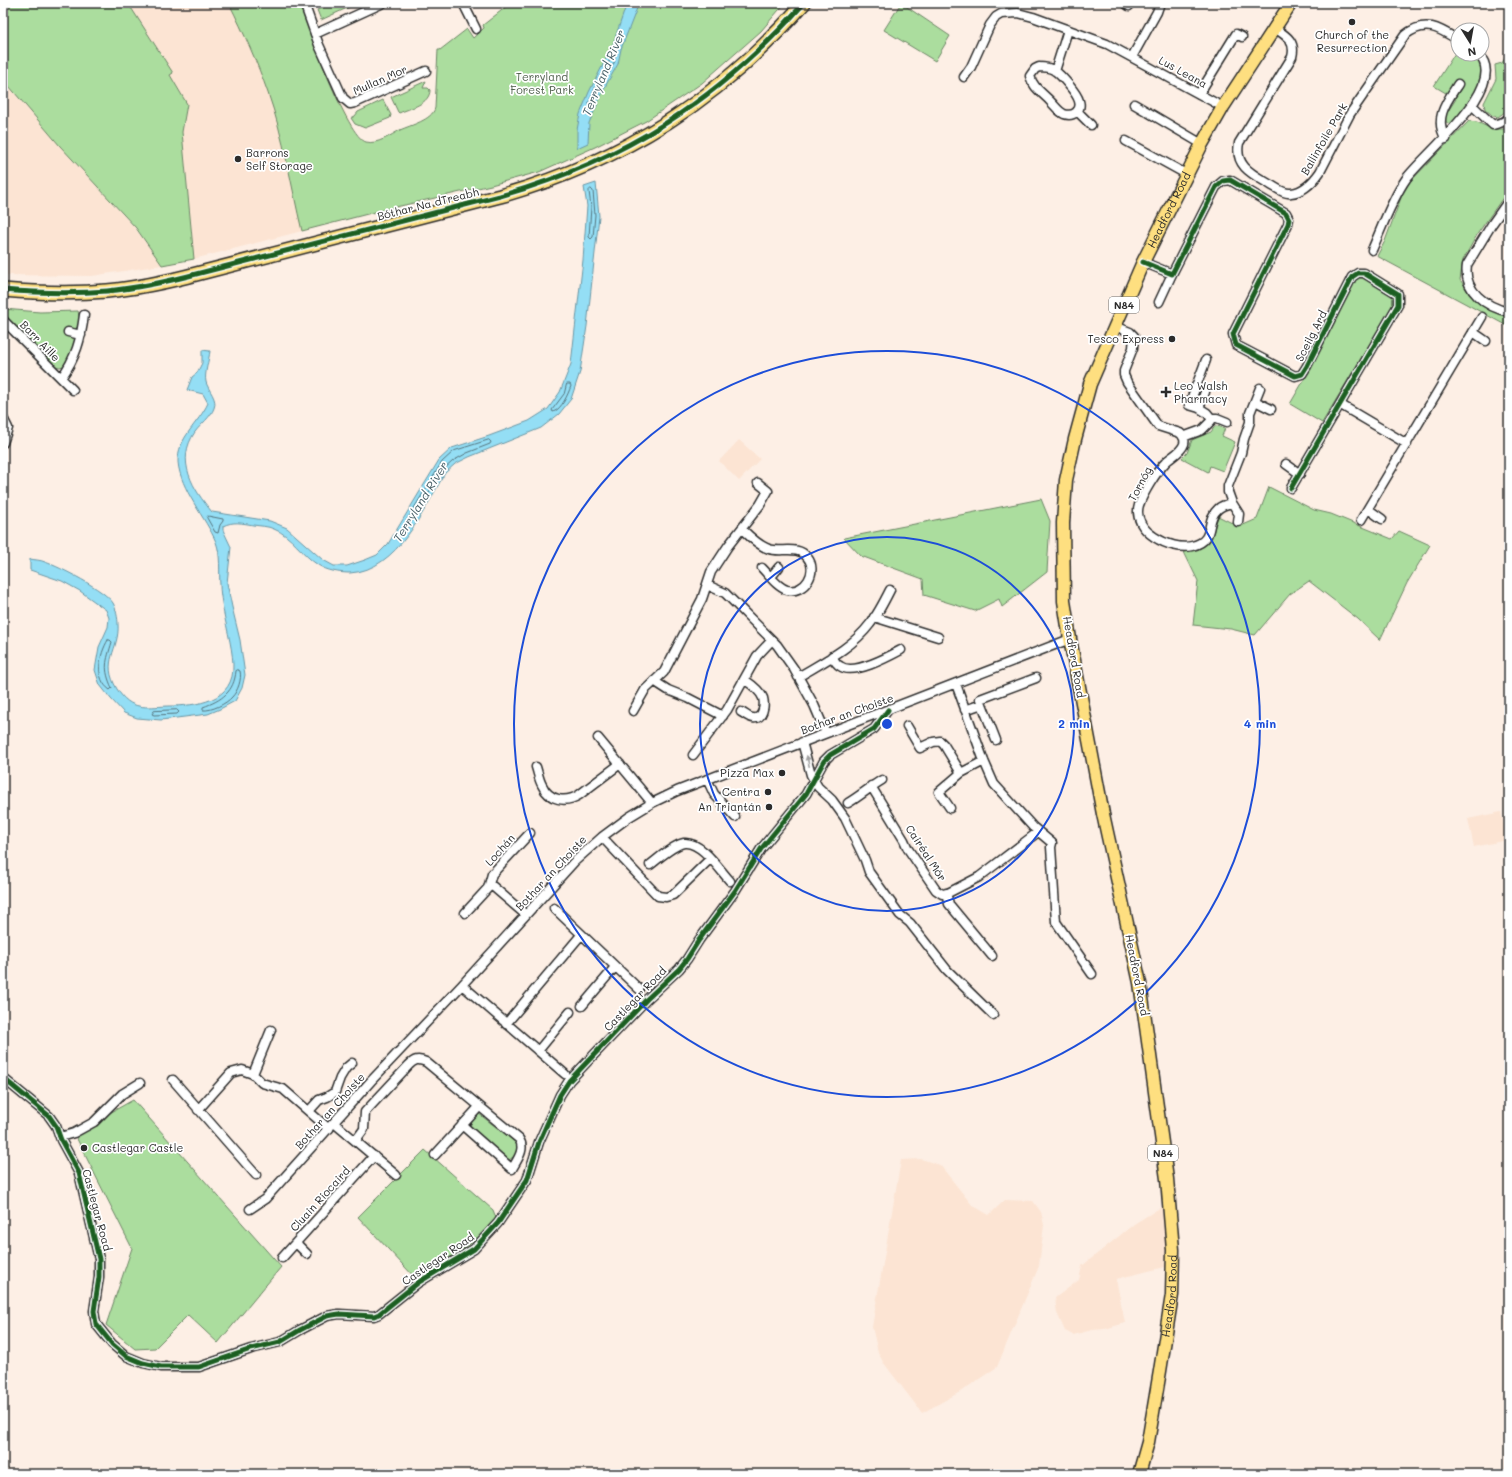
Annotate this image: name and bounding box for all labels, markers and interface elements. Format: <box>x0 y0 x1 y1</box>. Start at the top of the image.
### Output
marker: Church of the Resurrection <box>1347 17 1357 27</box>
north arrow <box>1450 22 1490 62</box>
water label: Terryland River <box>578 27 628 118</box>
place label: Church of the Resurrection <box>1315 27 1389 55</box>
text: N <box>1466 44 1478 60</box>
street label: Lus Leana <box>1156 52 1210 91</box>
street label: Mullan Mor <box>350 61 409 98</box>
park label: Terryland Forest Park <box>510 69 574 97</box>
street label: Ballinfoile Park <box>1297 100 1350 178</box>
place label: Barrons Self Storage <box>246 145 313 173</box>
marker: Barrons Self Storage <box>233 154 243 164</box>
street label: Headford Road <box>1143 169 1194 250</box>
street label: Bóthar Na dTreabh <box>375 184 480 223</box>
road number: N84 <box>1109 297 1139 313</box>
street label: Sceilg Ard <box>1291 308 1330 364</box>
street label: Barr Aille <box>17 317 64 365</box>
place label: Tesco Express <box>1087 331 1164 346</box>
marker: Tesco Express <box>1167 334 1177 344</box>
place label: Leo Walsh Pharmacy <box>1174 378 1227 406</box>
marker: Leo Walsh Pharmacy <box>1161 387 1171 397</box>
water label: Terryland River <box>389 458 451 545</box>
street label: Tornóg <box>1124 464 1155 504</box>
street label: Headford Road <box>1060 615 1089 699</box>
street label: Bothar an Choiste <box>798 690 895 737</box>
text: 2 min <box>1058 715 1090 731</box>
text: 4 min <box>1244 715 1276 731</box>
centre of rings <box>880 717 894 731</box>
one-way arrow <box>804 755 810 768</box>
place label: Pizza Max <box>720 765 774 780</box>
marker: Pizza Max <box>777 768 787 778</box>
place label: Centra <box>722 784 760 799</box>
marker: Centra <box>763 787 773 797</box>
place label: An Triantán <box>698 799 761 814</box>
marker: An Triantán <box>764 802 774 812</box>
street label: Cairéal Mór <box>903 822 950 884</box>
street label: Lochán <box>481 831 518 869</box>
street label: Bothar an Choiste <box>512 832 590 914</box>
street label: Headford Road <box>1122 933 1153 1017</box>
street label: Castlegar Road <box>600 963 669 1034</box>
street label: Bothar an Choiste <box>291 1069 368 1152</box>
place label: Castlegar Castle <box>92 1140 183 1155</box>
marker: Castlegar Castle <box>79 1143 89 1153</box>
road number: N84 <box>1148 1145 1178 1161</box>
street label: Cluain Riocaird <box>286 1163 353 1234</box>
street label: Castlegar Road <box>79 1167 116 1252</box>
street label: Castlegar Road <box>399 1229 477 1288</box>
street label: Headford Road <box>1157 1255 1180 1338</box>

